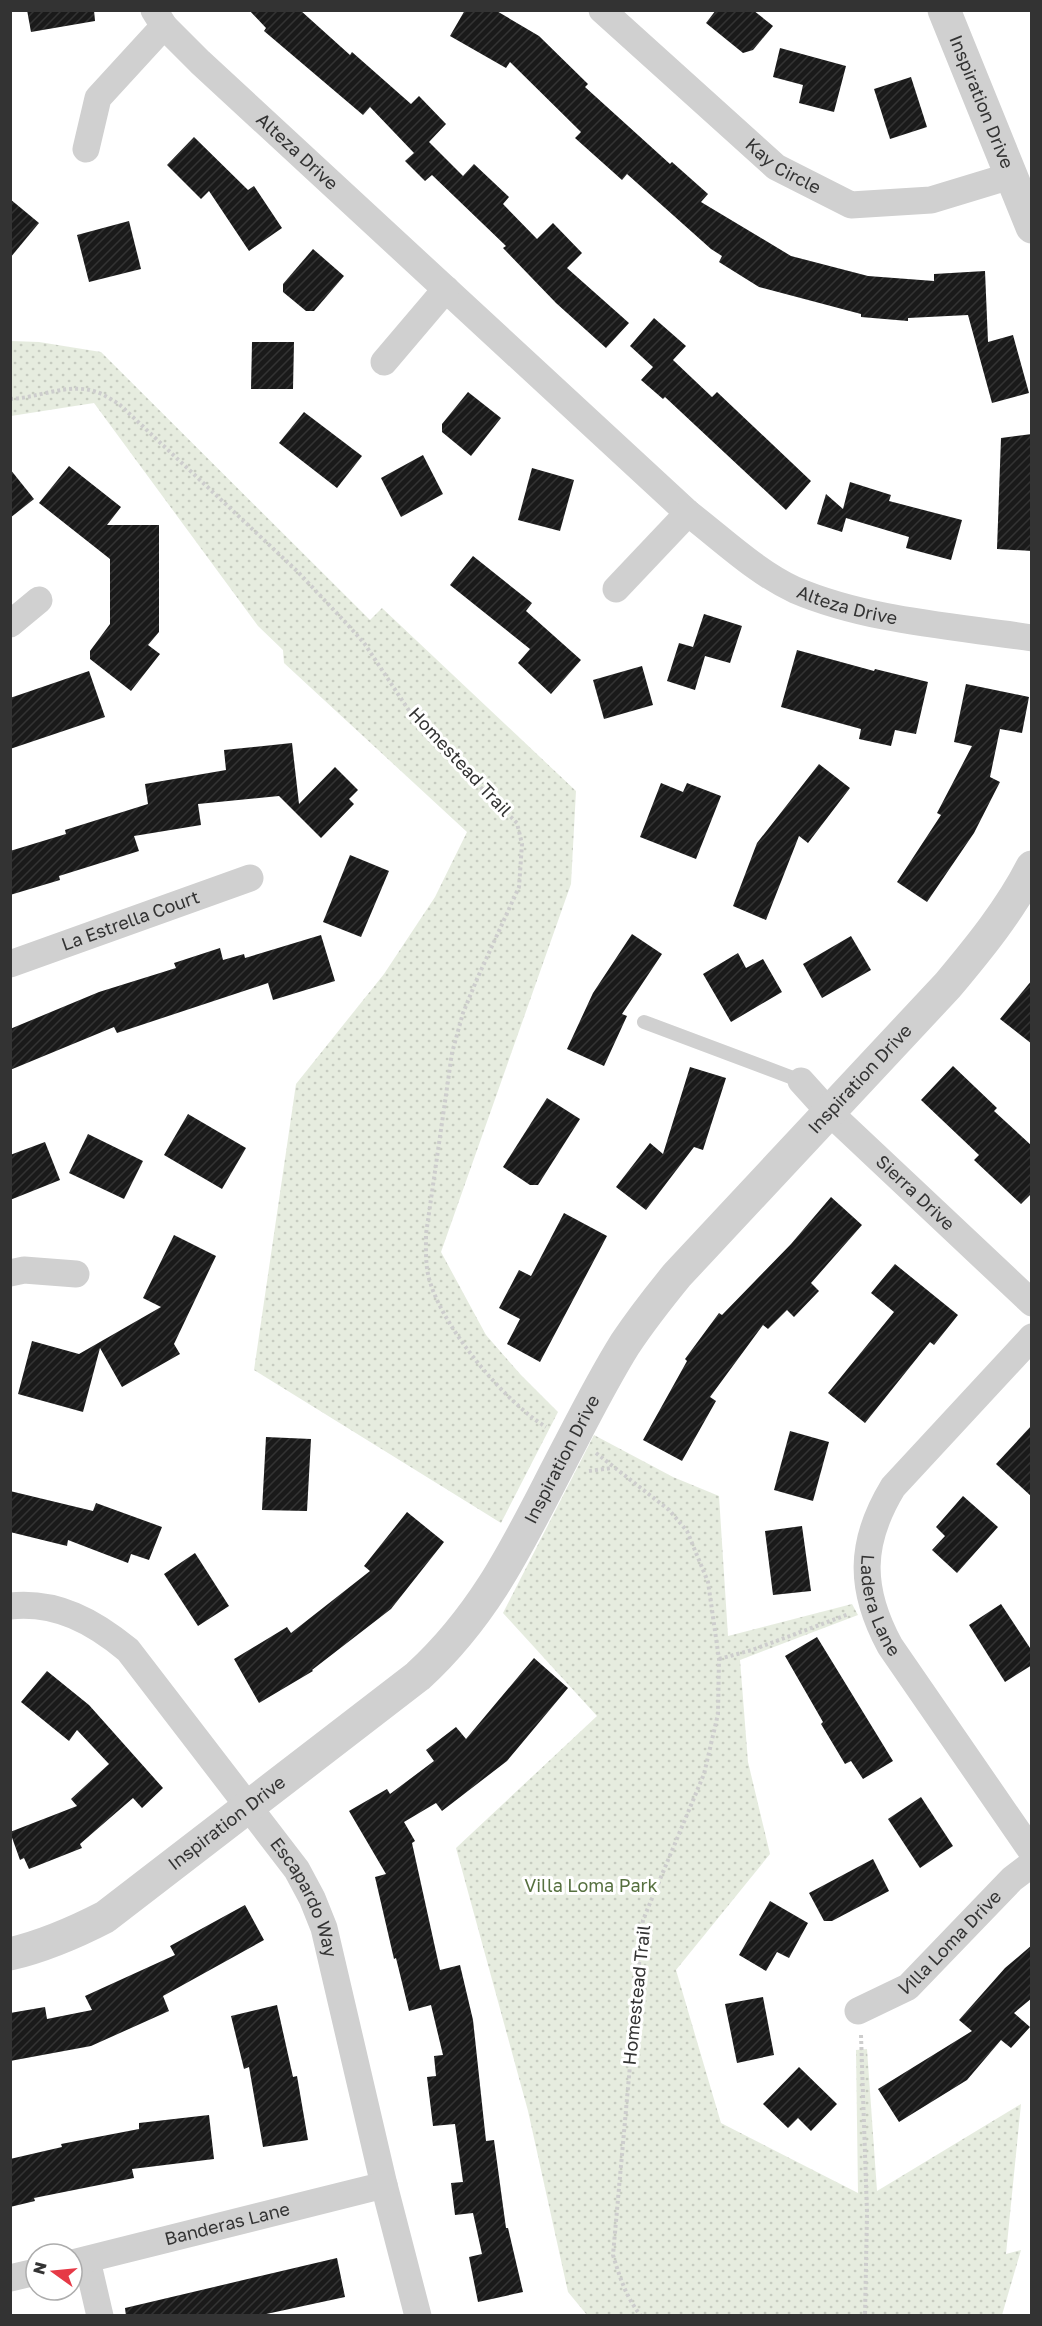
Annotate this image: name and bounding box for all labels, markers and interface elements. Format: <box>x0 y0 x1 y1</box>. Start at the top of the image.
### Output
street label: Inspiration Drive <box>945 31 1019 171</box>
street label: Alteza Drive <box>252 108 343 194</box>
street label: Kay Circle <box>741 133 825 198</box>
street label: Alteza Drive <box>794 580 899 629</box>
street label: Homestead Trail <box>405 702 517 821</box>
street label: La Estrella Court <box>58 885 202 955</box>
street label: Inspiration Drive <box>803 1019 916 1138</box>
street label: Sierra Drive <box>872 1150 960 1235</box>
street label: Inspiration Drive <box>519 1391 604 1527</box>
street label: Ladera Lane <box>857 1554 906 1660</box>
street label: Inspiration Drive <box>163 1770 289 1874</box>
street label: Escapardo Way <box>266 1833 342 1959</box>
park label: Villa Loma Park <box>524 1874 658 1896</box>
street label: Villa Loma Drive <box>895 1885 1005 2000</box>
street label: Homestead Trail <box>618 1923 654 2066</box>
street label: Banderas Lane <box>162 2197 292 2249</box>
north arrow <box>24 2242 84 2302</box>
text: N <box>28 2260 51 2277</box>

